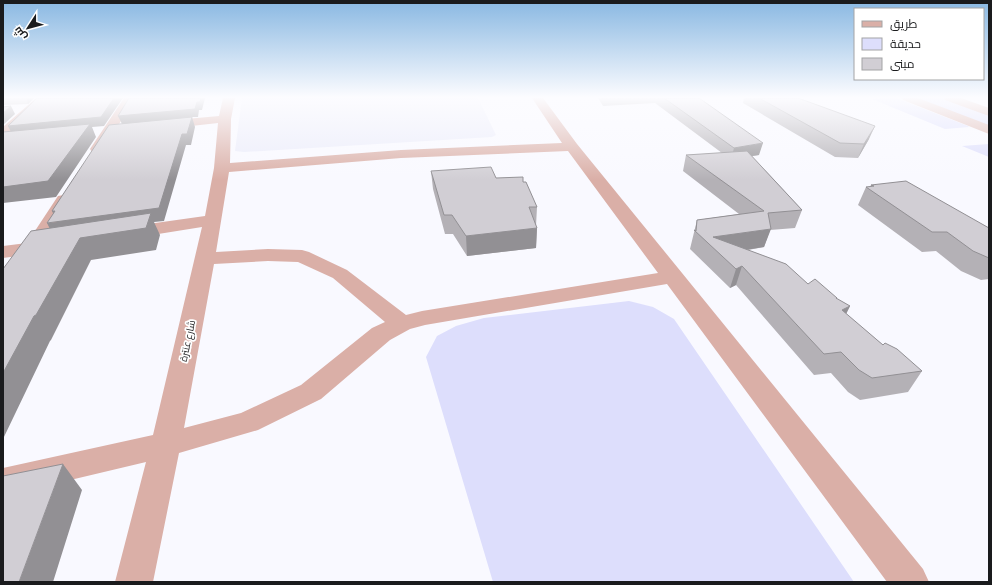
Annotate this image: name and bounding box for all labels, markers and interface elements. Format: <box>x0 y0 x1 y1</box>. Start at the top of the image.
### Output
north arrow <box>8 8 48 48</box>
legend <box>854 8 984 80</box>
text: طريق <box>890 17 918 32</box>
text: ش <box>11 24 30 43</box>
text: حديقة <box>890 37 921 52</box>
text: مبنى <box>890 57 915 72</box>
street label: شارع عنترة <box>178 319 198 363</box>

